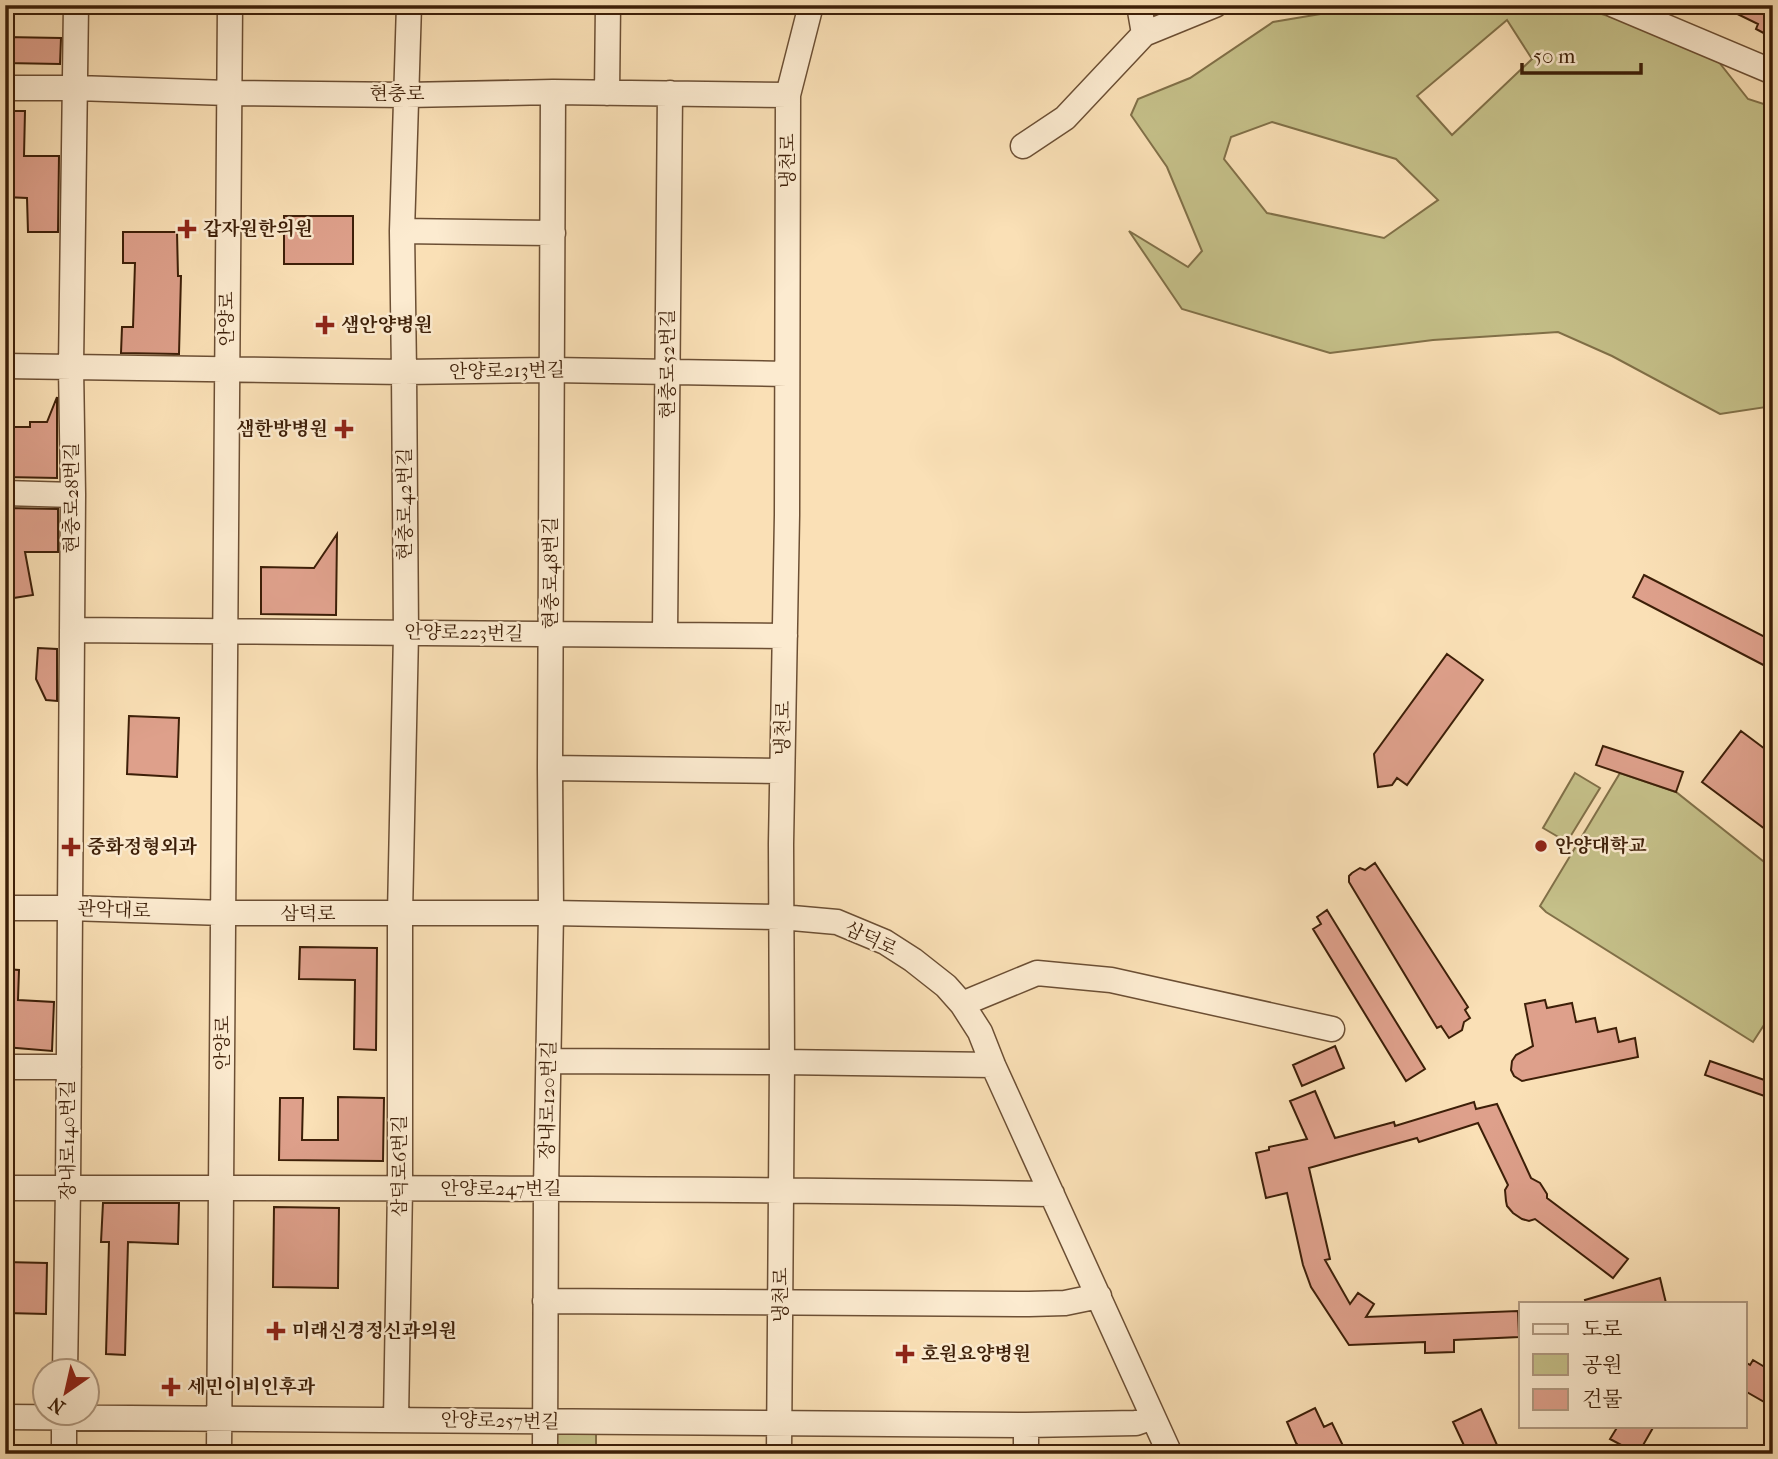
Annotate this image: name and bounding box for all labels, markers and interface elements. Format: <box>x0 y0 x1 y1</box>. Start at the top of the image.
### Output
scale bar <box>1522 32 1642 76</box>
text: 50 m <box>1533 44 1576 68</box>
street label: 현충로 <box>369 83 425 105</box>
street label: 냉천로 <box>777 133 799 189</box>
place label: 갑자원한의원 <box>203 218 313 240</box>
marker: 갑자원한의원 <box>177 219 197 239</box>
street label: 안양로 <box>216 291 238 347</box>
street label: 현충로52번길 <box>657 309 679 419</box>
place label: 샘안양병원 <box>341 314 433 336</box>
marker: 샘안양병원 <box>315 315 335 335</box>
street label: 안양로213번길 <box>449 359 565 383</box>
place label: 샘한방병원 <box>236 418 328 440</box>
marker: 샘한방병원 <box>334 419 354 439</box>
street label: 현충로28번길 <box>61 442 83 554</box>
street label: 현충로42번길 <box>394 448 416 560</box>
street label: 현충로48번길 <box>540 517 562 629</box>
street label: 안양로223번길 <box>404 621 524 645</box>
street label: 냉천로 <box>772 700 794 756</box>
place label: 안양대학교 <box>1555 835 1647 857</box>
place label: 중화정형외과 <box>87 836 198 858</box>
marker: 중화정형외과 <box>61 837 81 857</box>
marker: 안양대학교 <box>1533 838 1549 854</box>
street label: 관악대로 <box>77 898 151 922</box>
street label: 삼덕로 <box>280 903 336 925</box>
street label: 삼덕로 <box>841 917 901 961</box>
street label: 안양로 <box>212 1015 234 1071</box>
street label: 장내로120번길 <box>536 1040 560 1160</box>
street label: 장내로140번길 <box>57 1080 79 1200</box>
street label: 삼덕로6번길 <box>389 1115 411 1217</box>
street label: 안양로247번길 <box>440 1178 562 1200</box>
street label: 냉천로 <box>770 1267 792 1323</box>
legend <box>1519 1302 1746 1428</box>
text: 도로 <box>1582 1317 1623 1341</box>
place label: 미래신경정신과의원 <box>292 1320 457 1342</box>
marker: 미래신경정신과의원 <box>266 1321 286 1341</box>
place label: 호원요양병원 <box>921 1343 1031 1365</box>
marker: 호원요양병원 <box>895 1344 915 1364</box>
text: 공원 <box>1582 1353 1623 1377</box>
north arrow <box>32 1358 102 1428</box>
place label: 세민이비인후과 <box>187 1376 316 1398</box>
marker: 세민이비인후과 <box>161 1377 181 1397</box>
text: 건물 <box>1582 1387 1623 1411</box>
text: N <box>44 1392 69 1418</box>
street label: 안양로257번길 <box>440 1409 560 1433</box>

